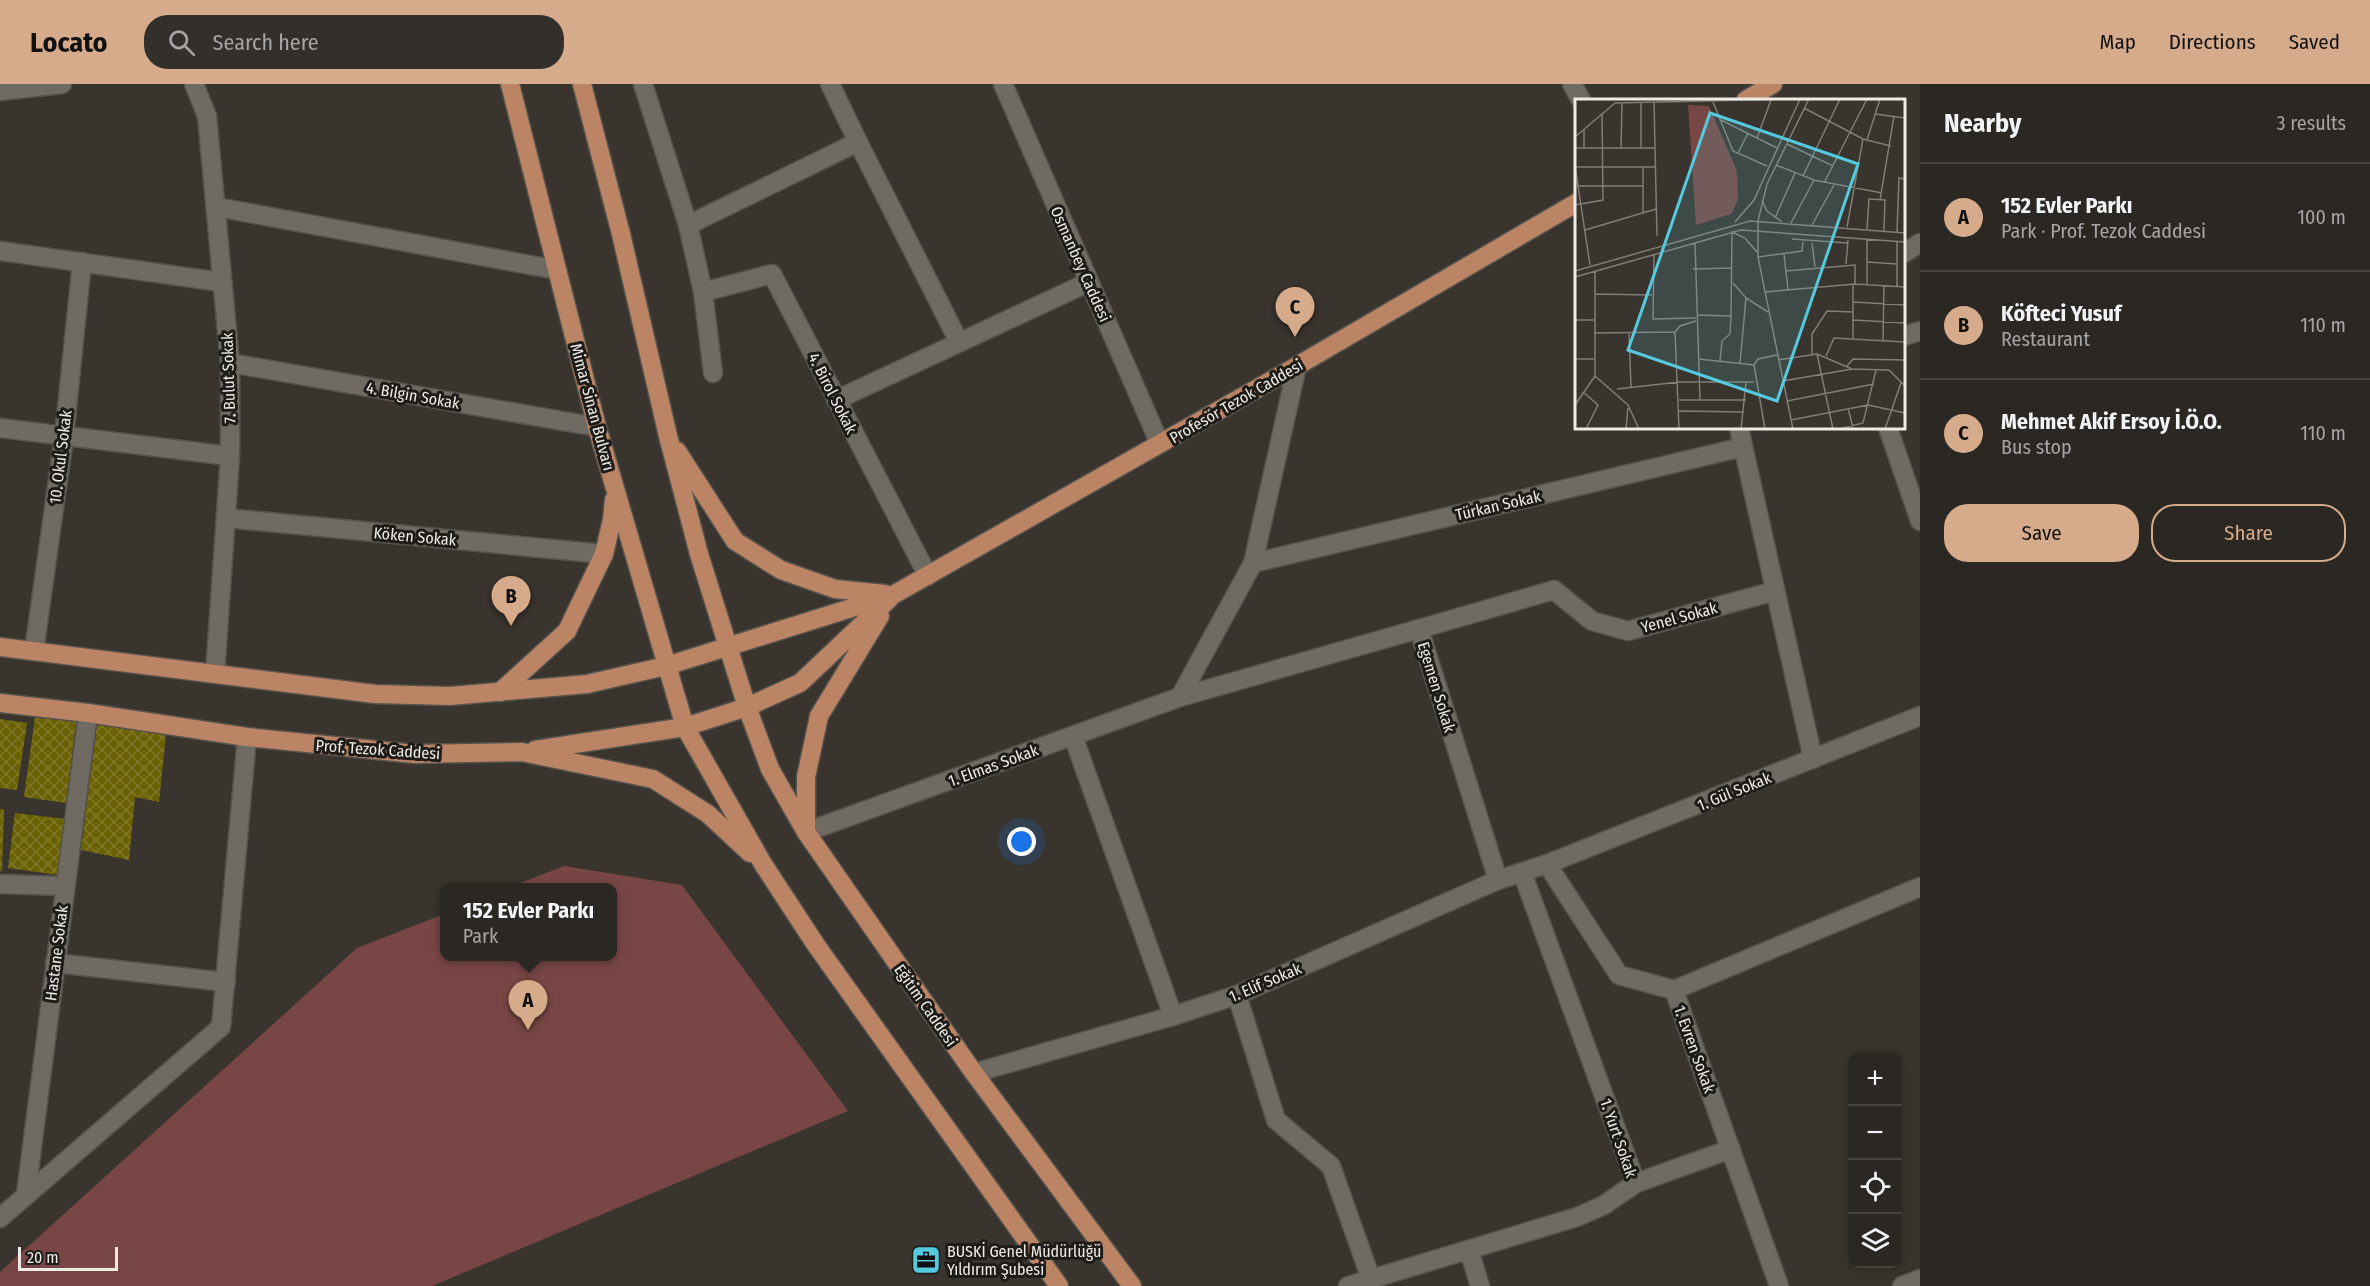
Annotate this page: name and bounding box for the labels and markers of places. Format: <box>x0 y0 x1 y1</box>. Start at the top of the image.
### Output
pin: C <box>1276 288 1314 337</box>
pin: B <box>492 576 530 626</box>
pin: A <box>508 980 548 1030</box>
place label: BUSKİ Genel Müdürlüğü Yıldırım Şubesi <box>947 1242 1101 1279</box>
office icon: BUSKİ Genel Müdürlüğü Yıldırım Şubesi <box>910 1244 942 1276</box>

